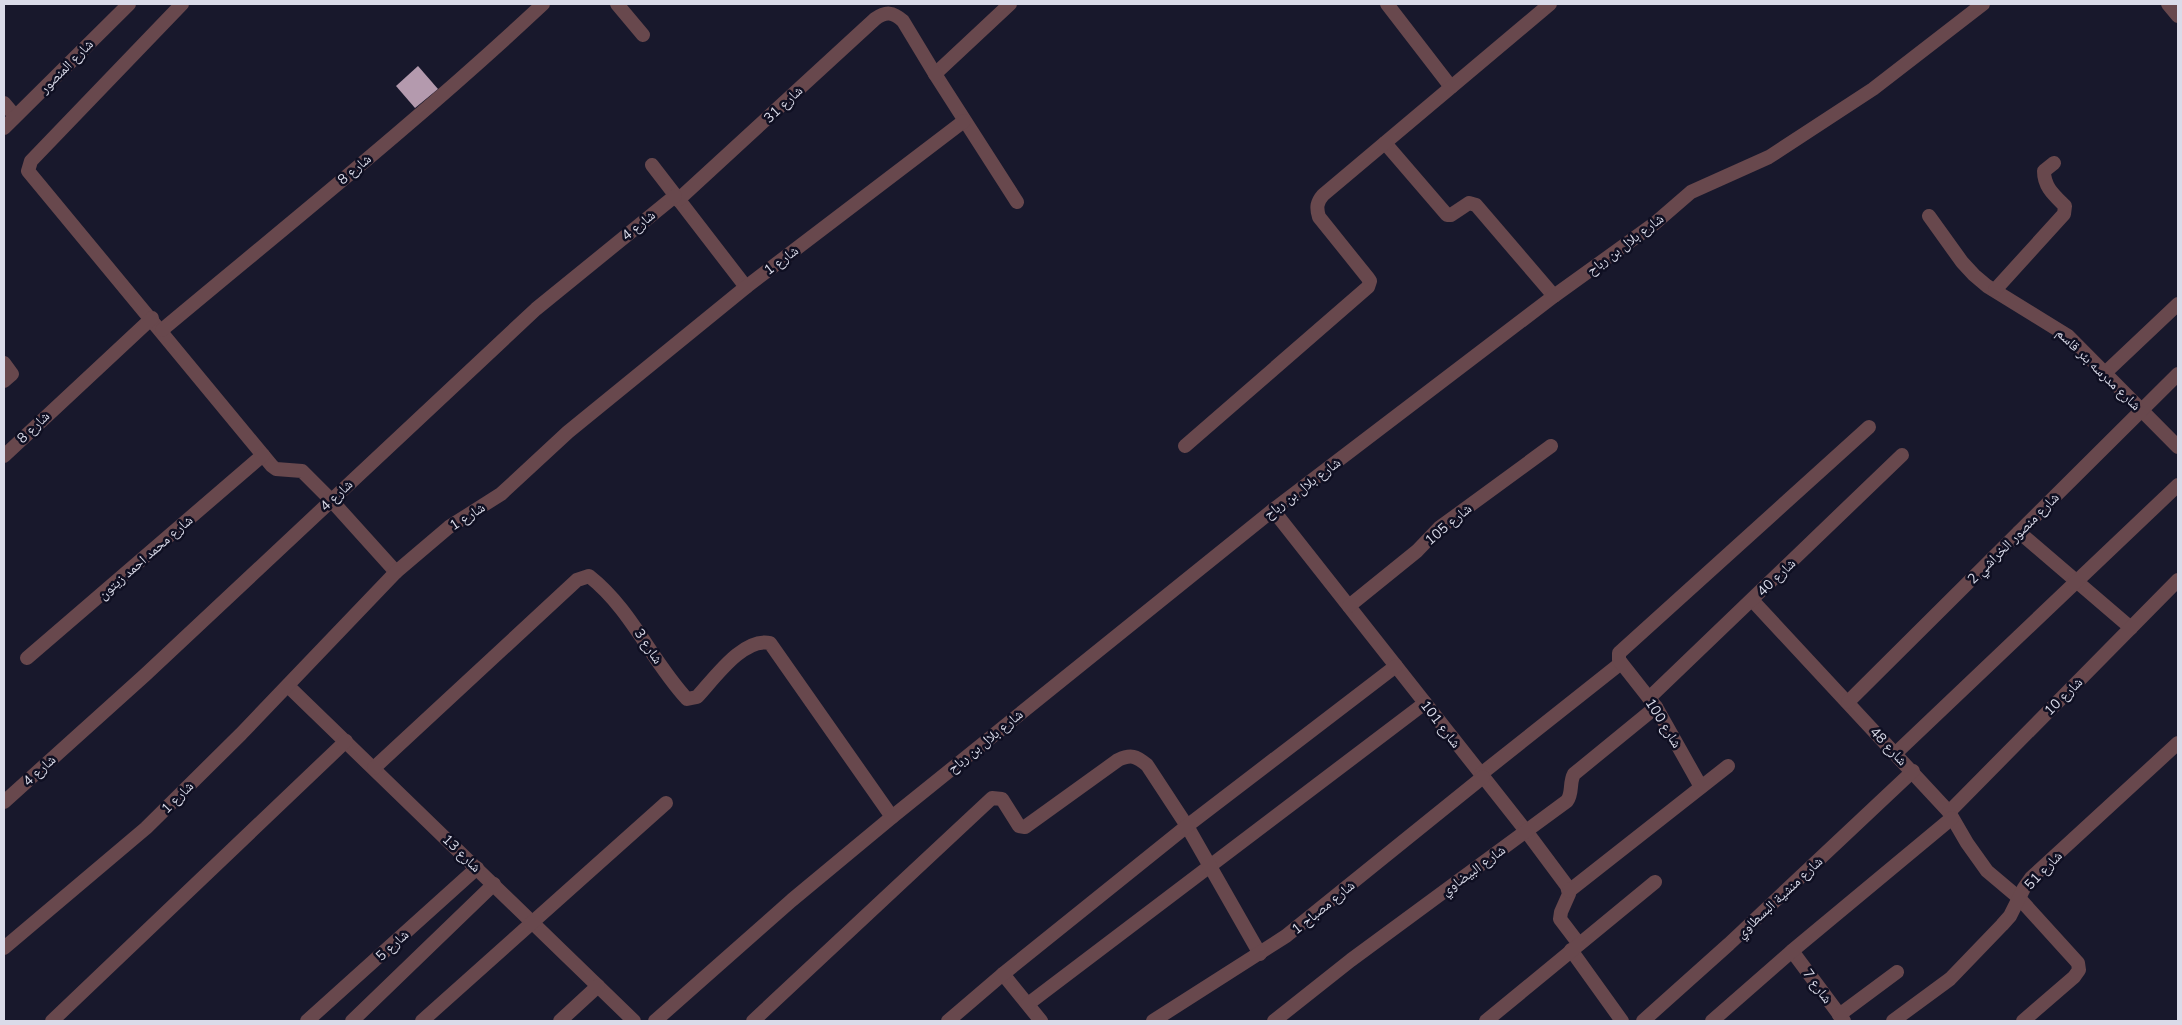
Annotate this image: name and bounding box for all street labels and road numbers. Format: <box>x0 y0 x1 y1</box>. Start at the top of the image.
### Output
street label: شارع المنصور <box>34 35 98 98</box>
street label: شارع 31 <box>760 81 807 127</box>
street label: شارع 8 <box>333 150 375 189</box>
street label: شارع 4 <box>617 206 659 245</box>
street label: شارع بلال بن رباح <box>1583 209 1668 280</box>
street label: شارع 1 <box>760 241 802 280</box>
street label: شارع مدرسه بئر قاسم <box>2052 324 2145 415</box>
street label: شارع 8 <box>13 407 54 448</box>
street label: شارع بلال بن رباح <box>1260 453 1345 524</box>
street label: شارع 4 <box>316 475 357 515</box>
street label: شارع منصور الخراشي 2 <box>1963 488 2065 590</box>
street label: شارع 1 <box>446 498 489 535</box>
street label: شارع 105 <box>1421 499 1476 549</box>
street label: شارع محمد احمد زيتون <box>94 511 197 604</box>
street label: شارع 40 <box>1753 554 1800 601</box>
street label: شارع 3 <box>630 625 667 668</box>
street label: شارع 10 <box>2040 673 2087 720</box>
street label: شارع 100 <box>1641 695 1686 752</box>
street label: شارع 101 <box>1416 697 1465 752</box>
street label: شارع بلال بن رباح <box>944 705 1027 778</box>
street label: شارع 48 <box>1866 723 1912 770</box>
street label: شارع 4 <box>19 750 60 790</box>
street label: شارع 1 <box>157 777 198 818</box>
street label: شارع 13 <box>438 830 485 877</box>
street label: شارع البيضاوي <box>1437 841 1510 901</box>
street label: شارع 51 <box>2020 847 2067 894</box>
street label: شارع منشية البسطاوي <box>1732 852 1828 944</box>
street label: شارع مصباح 1 <box>1288 876 1359 939</box>
street label: شارع 5 <box>372 925 413 965</box>
street label: شارع 7 <box>1799 965 1837 1008</box>

